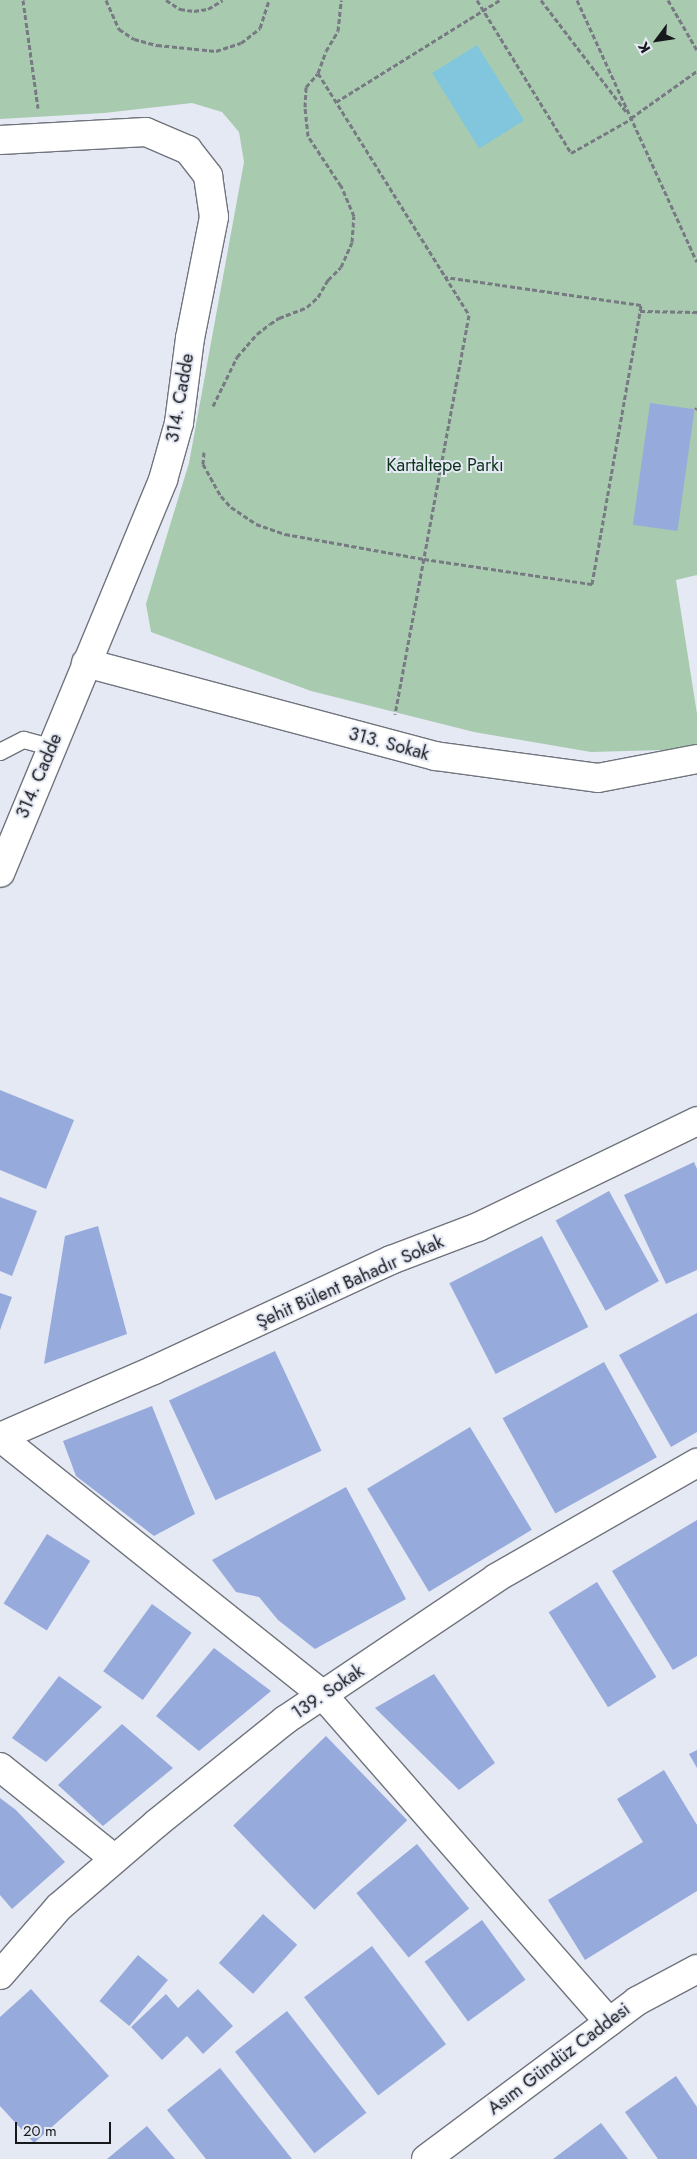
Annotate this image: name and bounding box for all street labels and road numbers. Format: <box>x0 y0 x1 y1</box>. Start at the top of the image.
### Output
street label: 314. Cadde <box>162 352 198 444</box>
street label: 313. Sokak <box>346 723 432 765</box>
street label: 314. Cadde <box>11 730 67 822</box>
street label: Şehit Bülent Bahadır Sokak <box>253 1231 447 1333</box>
street label: 139. Sokak <box>288 1660 368 1724</box>
street label: Asım Gündüz Caddesi <box>484 1999 634 2119</box>

